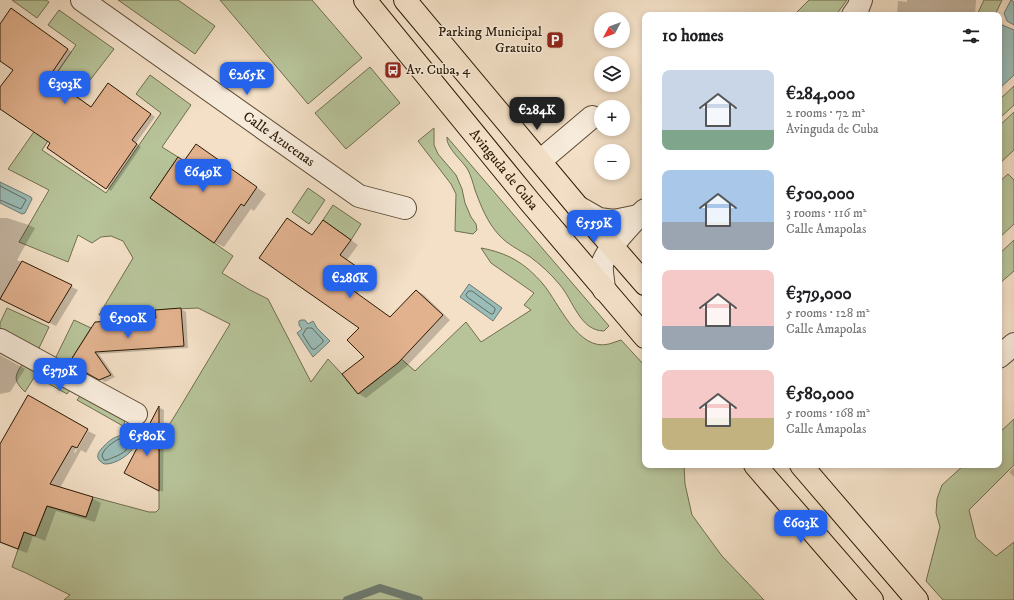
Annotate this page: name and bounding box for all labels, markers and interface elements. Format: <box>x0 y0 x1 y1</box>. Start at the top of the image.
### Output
north arrow <box>594 12 630 48</box>
map controls <box>594 12 630 180</box>
place label: Parking Municipal Gratuito <box>438 23 543 57</box>
text: 10 homes <box>662 25 724 47</box>
icon: filters <box>960 25 982 47</box>
parking icon: Parking Municipal Gratuito <box>545 30 565 50</box>
button: layers <box>594 56 630 92</box>
bus stop icon: Av. Cuba, 4 <box>383 60 403 80</box>
place label: Av. Cuba, 4 <box>406 61 471 79</box>
pin: €265K <box>219 62 275 96</box>
text: €265K <box>229 67 265 83</box>
pin: €303K <box>37 71 93 105</box>
text: €303K <box>48 76 82 92</box>
text: €284,000 <box>786 83 855 105</box>
icon: home <box>694 86 742 134</box>
pin: €284K <box>509 97 565 131</box>
button: + <box>594 100 630 136</box>
text: €284K <box>518 102 556 118</box>
text: 2 rooms · 72 m² <box>786 105 865 121</box>
street label: Calle Azucenas <box>239 108 318 171</box>
text: Avinguda de Cuba <box>786 121 879 137</box>
street label: Avinguda de Cuba <box>465 125 542 214</box>
button: − <box>594 144 630 180</box>
pin: €649K <box>175 159 231 193</box>
text: €649K <box>184 164 222 180</box>
text: €500,000 <box>786 183 855 205</box>
icon: home <box>694 186 742 234</box>
text: 3 rooms · 116 m² <box>786 205 867 221</box>
pin: €559K <box>566 210 622 244</box>
text: €559K <box>576 215 612 231</box>
text: Calle Amapolas <box>786 221 866 237</box>
pin: €286K <box>322 265 378 299</box>
text: €286K <box>332 270 368 286</box>
text: €379,000 <box>786 283 852 305</box>
icon: home <box>694 286 742 334</box>
pin: €500K <box>100 305 156 339</box>
text: 5 rooms · 128 m² <box>786 305 870 321</box>
text: €500K <box>109 310 147 326</box>
text: Calle Amapolas <box>786 321 866 337</box>
pin: €379K <box>32 358 88 392</box>
text: €379K <box>43 363 77 379</box>
text: €580,000 <box>786 383 854 405</box>
icon: home <box>694 386 742 434</box>
text: 5 rooms · 168 m² <box>786 405 870 421</box>
text: Calle Amapolas <box>786 421 866 437</box>
pin: €580K <box>119 423 175 457</box>
text: €580K <box>129 428 165 444</box>
pin: €603K <box>773 510 829 544</box>
text: €603K <box>783 515 819 531</box>

